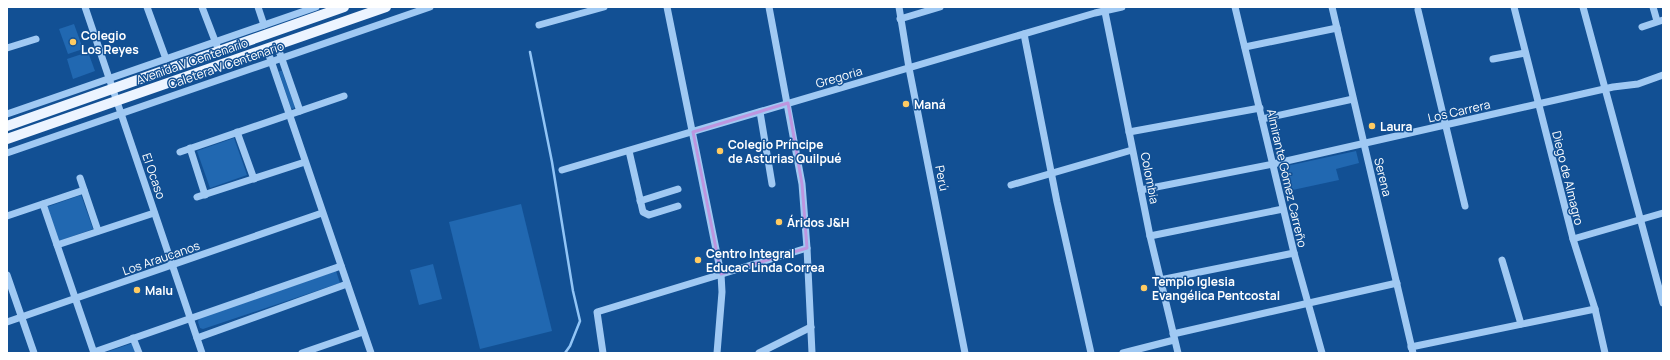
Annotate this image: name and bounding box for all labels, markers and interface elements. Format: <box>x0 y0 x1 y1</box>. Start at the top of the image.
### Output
place label: Colegio Los Reyes <box>81 27 139 58</box>
street label: Avenida V Centenario <box>134 34 250 88</box>
marker: Colegio Los Reyes <box>68 37 78 47</box>
street label: Caletera V Centenario <box>166 37 286 93</box>
street label: Gregoria <box>814 62 864 92</box>
place label: Maná <box>914 96 946 113</box>
street label: Los Carrera <box>1426 96 1492 126</box>
marker: Maná <box>901 99 911 109</box>
street label: Almirante Gómez Carreño <box>1263 107 1311 249</box>
place label: Laura <box>1380 118 1412 135</box>
marker: Laura <box>1367 121 1377 131</box>
street label: Diego de Almagro <box>1548 129 1588 227</box>
place label: Colegio Príncipe de Asturias Quilpué <box>728 136 842 167</box>
marker: Colegio Príncipe de Asturias Quilpué <box>715 146 725 156</box>
street label: El Ocaso <box>138 151 170 201</box>
street label: Colombia <box>1137 151 1163 205</box>
street label: Serena <box>1370 156 1396 198</box>
street label: Perú <box>931 164 953 192</box>
place label: Áridos J&H <box>787 214 849 231</box>
marker: Áridos J&H <box>774 217 784 227</box>
street label: Los Araucanos <box>120 237 202 279</box>
place label: Centro Integral Educac Linda Correa <box>706 245 825 276</box>
marker: Centro Integral Educac Linda Correa <box>693 255 703 265</box>
place label: Templo Iglesia Evangélica Pentcostal <box>1152 273 1280 304</box>
place label: Malu <box>145 282 173 299</box>
marker: Templo Iglesia Evangélica Pentcostal <box>1139 283 1149 293</box>
marker: Malu <box>132 285 142 295</box>

